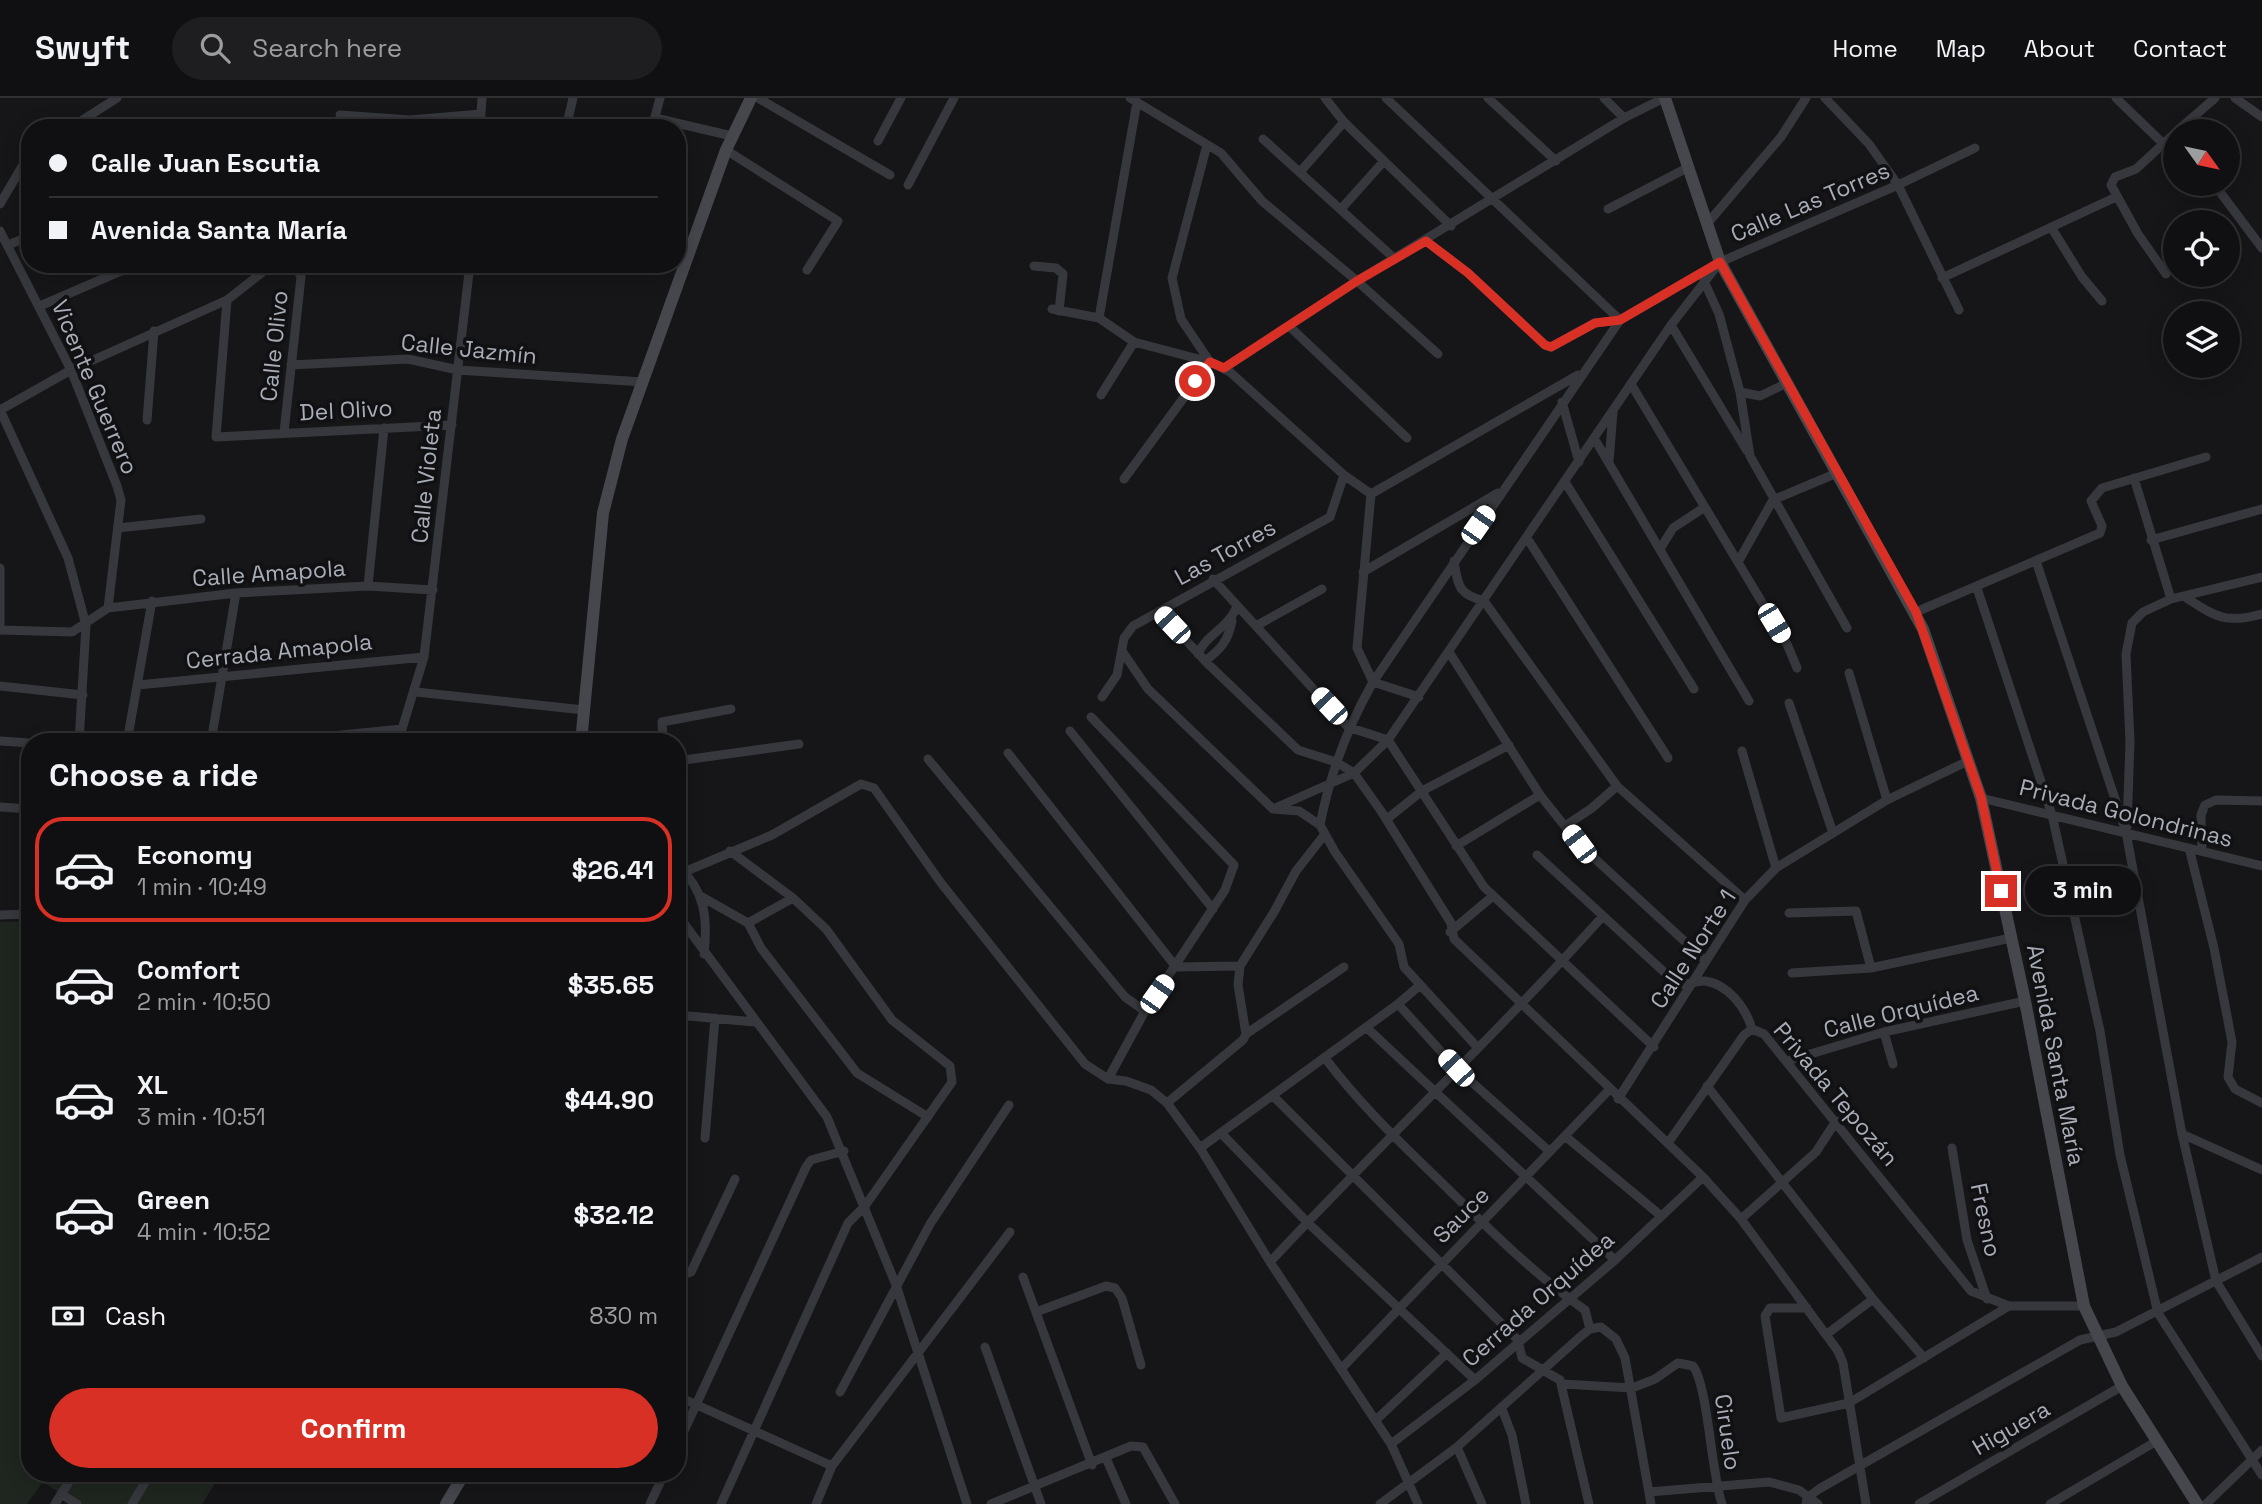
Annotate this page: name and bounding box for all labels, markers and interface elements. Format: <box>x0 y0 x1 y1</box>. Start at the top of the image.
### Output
search box <box>172 17 662 80</box>
text: Swyft <box>35 27 130 69</box>
icon: search <box>196 29 234 67</box>
text: Search here <box>252 31 402 65</box>
text: Home <box>1832 33 1898 64</box>
text: Map <box>1936 33 1986 64</box>
text: About <box>2024 33 2095 64</box>
text: Contact <box>2133 33 2227 64</box>
north arrow <box>2163 119 2240 196</box>
map controls <box>2163 119 2240 378</box>
text: Calle Juan Escutia <box>91 146 320 180</box>
street label: Calle Las Torres <box>1726 155 1894 249</box>
button: locate <box>2163 210 2240 287</box>
text: Avenida Santa María <box>91 213 347 247</box>
street label: Calle Olivo <box>253 289 295 403</box>
street label: Vicente Guerrero <box>45 295 145 479</box>
button: layers <box>2163 301 2240 378</box>
street label: Calle Jazmín <box>400 327 538 371</box>
route start <box>1179 365 1211 397</box>
street label: Del Olivo <box>299 393 393 427</box>
street label: Calle Violeta <box>404 407 448 545</box>
car <box>1458 502 1499 548</box>
street label: Las Torres <box>1169 512 1281 592</box>
street label: Calle Amapola <box>191 553 347 593</box>
car <box>1755 600 1794 646</box>
car <box>1150 602 1195 648</box>
street label: Cerrada Amapola <box>184 626 374 676</box>
car <box>1307 683 1352 729</box>
text: Choose a ride <box>49 755 259 795</box>
street label: Privada Golondrinas <box>2016 772 2236 854</box>
car <box>1558 821 1601 867</box>
icon: car <box>53 838 116 901</box>
text: Economy <box>137 838 253 872</box>
text: $26.41 <box>572 853 654 887</box>
callout: 3 min <box>2025 866 2141 916</box>
text: 1 min · 10:49 <box>137 872 267 902</box>
route end <box>1985 875 2017 907</box>
text: 3 min <box>2053 875 2113 905</box>
street label: Calle Norte 1 <box>1643 884 1743 1014</box>
street label: Avenida Santa María <box>2020 942 2092 1168</box>
icon: car <box>53 953 116 1016</box>
text: Comfort <box>137 953 240 987</box>
text: $35.65 <box>568 968 654 1002</box>
car <box>1137 971 1178 1017</box>
street label: Calle Orquídea <box>1820 977 1982 1045</box>
text: 2 min · 10:50 <box>137 987 271 1017</box>
street label: Privada Tepozán <box>1767 1016 1905 1172</box>
car <box>1434 1045 1479 1091</box>
icon: car <box>53 1068 116 1131</box>
text: XL <box>137 1068 168 1102</box>
text: $44.90 <box>565 1083 654 1117</box>
text: 3 min · 10:51 <box>137 1102 266 1132</box>
street label: Sauce <box>1426 1180 1496 1250</box>
street label: Fresno <box>1964 1180 2008 1260</box>
icon: car <box>53 1183 116 1246</box>
text: Green <box>137 1183 210 1217</box>
text: $32.12 <box>573 1198 654 1232</box>
text: 4 min · 10:52 <box>137 1217 271 1247</box>
street label: Cerrada Orquídea <box>1456 1225 1620 1373</box>
icon: cash <box>49 1297 87 1335</box>
text: Cash <box>105 1299 166 1333</box>
text: 830 m <box>589 1301 658 1331</box>
button: Confirm <box>49 1388 658 1468</box>
street label: Ciruelo <box>1708 1392 1748 1472</box>
street label: Higuera <box>1967 1394 2055 1462</box>

